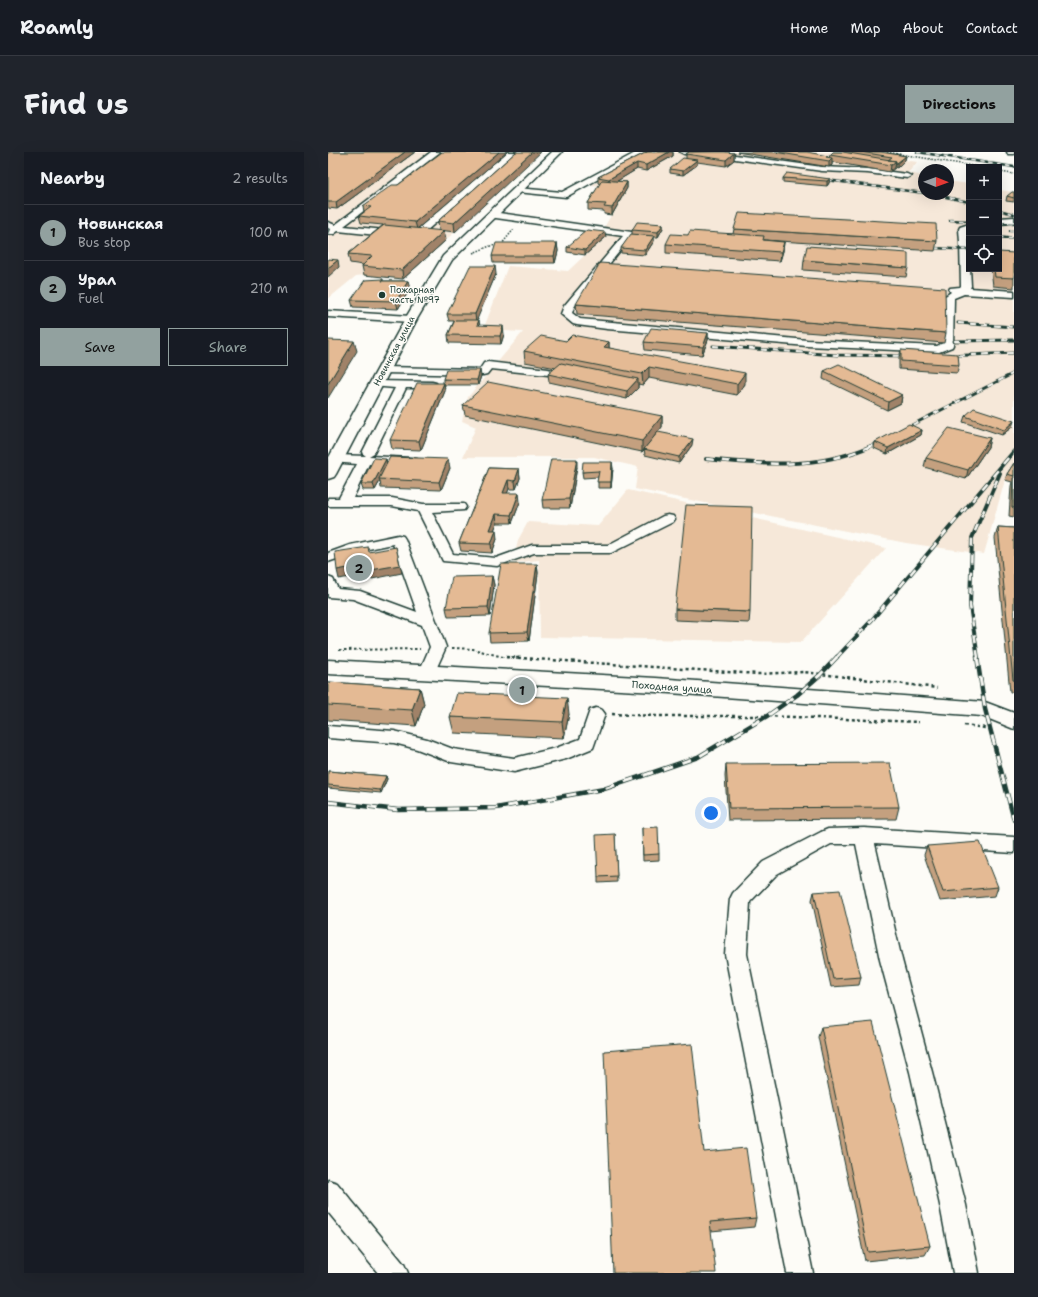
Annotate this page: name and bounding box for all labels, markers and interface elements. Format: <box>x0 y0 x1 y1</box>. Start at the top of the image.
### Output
text: Roamly <box>20 15 94 40</box>
text: Home <box>790 19 829 37</box>
text: Map <box>851 19 881 37</box>
text: About <box>903 19 944 37</box>
text: Contact <box>966 19 1018 37</box>
text: Find us <box>24 85 129 123</box>
button: Directions <box>905 85 1014 123</box>
north arrow <box>918 164 954 200</box>
map controls <box>966 164 1002 272</box>
button: + <box>966 164 1002 200</box>
text: Nearby <box>40 167 105 189</box>
text: 2 results <box>232 170 288 187</box>
button: − <box>966 200 1002 236</box>
text: Новинская <box>78 214 163 234</box>
text: 1 <box>50 224 56 241</box>
text: 100 m <box>249 224 288 241</box>
text: Bus stop <box>78 234 130 251</box>
button: locate <box>966 236 1002 272</box>
text: Урал <box>78 270 116 290</box>
text: 2 <box>48 280 58 297</box>
text: 210 m <box>250 280 288 297</box>
place label: Пожарная часть №97 <box>390 284 440 306</box>
text: Fuel <box>78 290 103 307</box>
marker: Пожарная часть №97 <box>377 290 387 300</box>
street label: Новинская улица <box>370 314 418 388</box>
button: Save <box>40 328 160 366</box>
button: Share <box>168 328 288 366</box>
pin: 2 <box>346 553 372 583</box>
pin: 1 <box>509 675 535 705</box>
street label: Походная улица <box>631 678 714 696</box>
your location <box>701 803 721 823</box>

